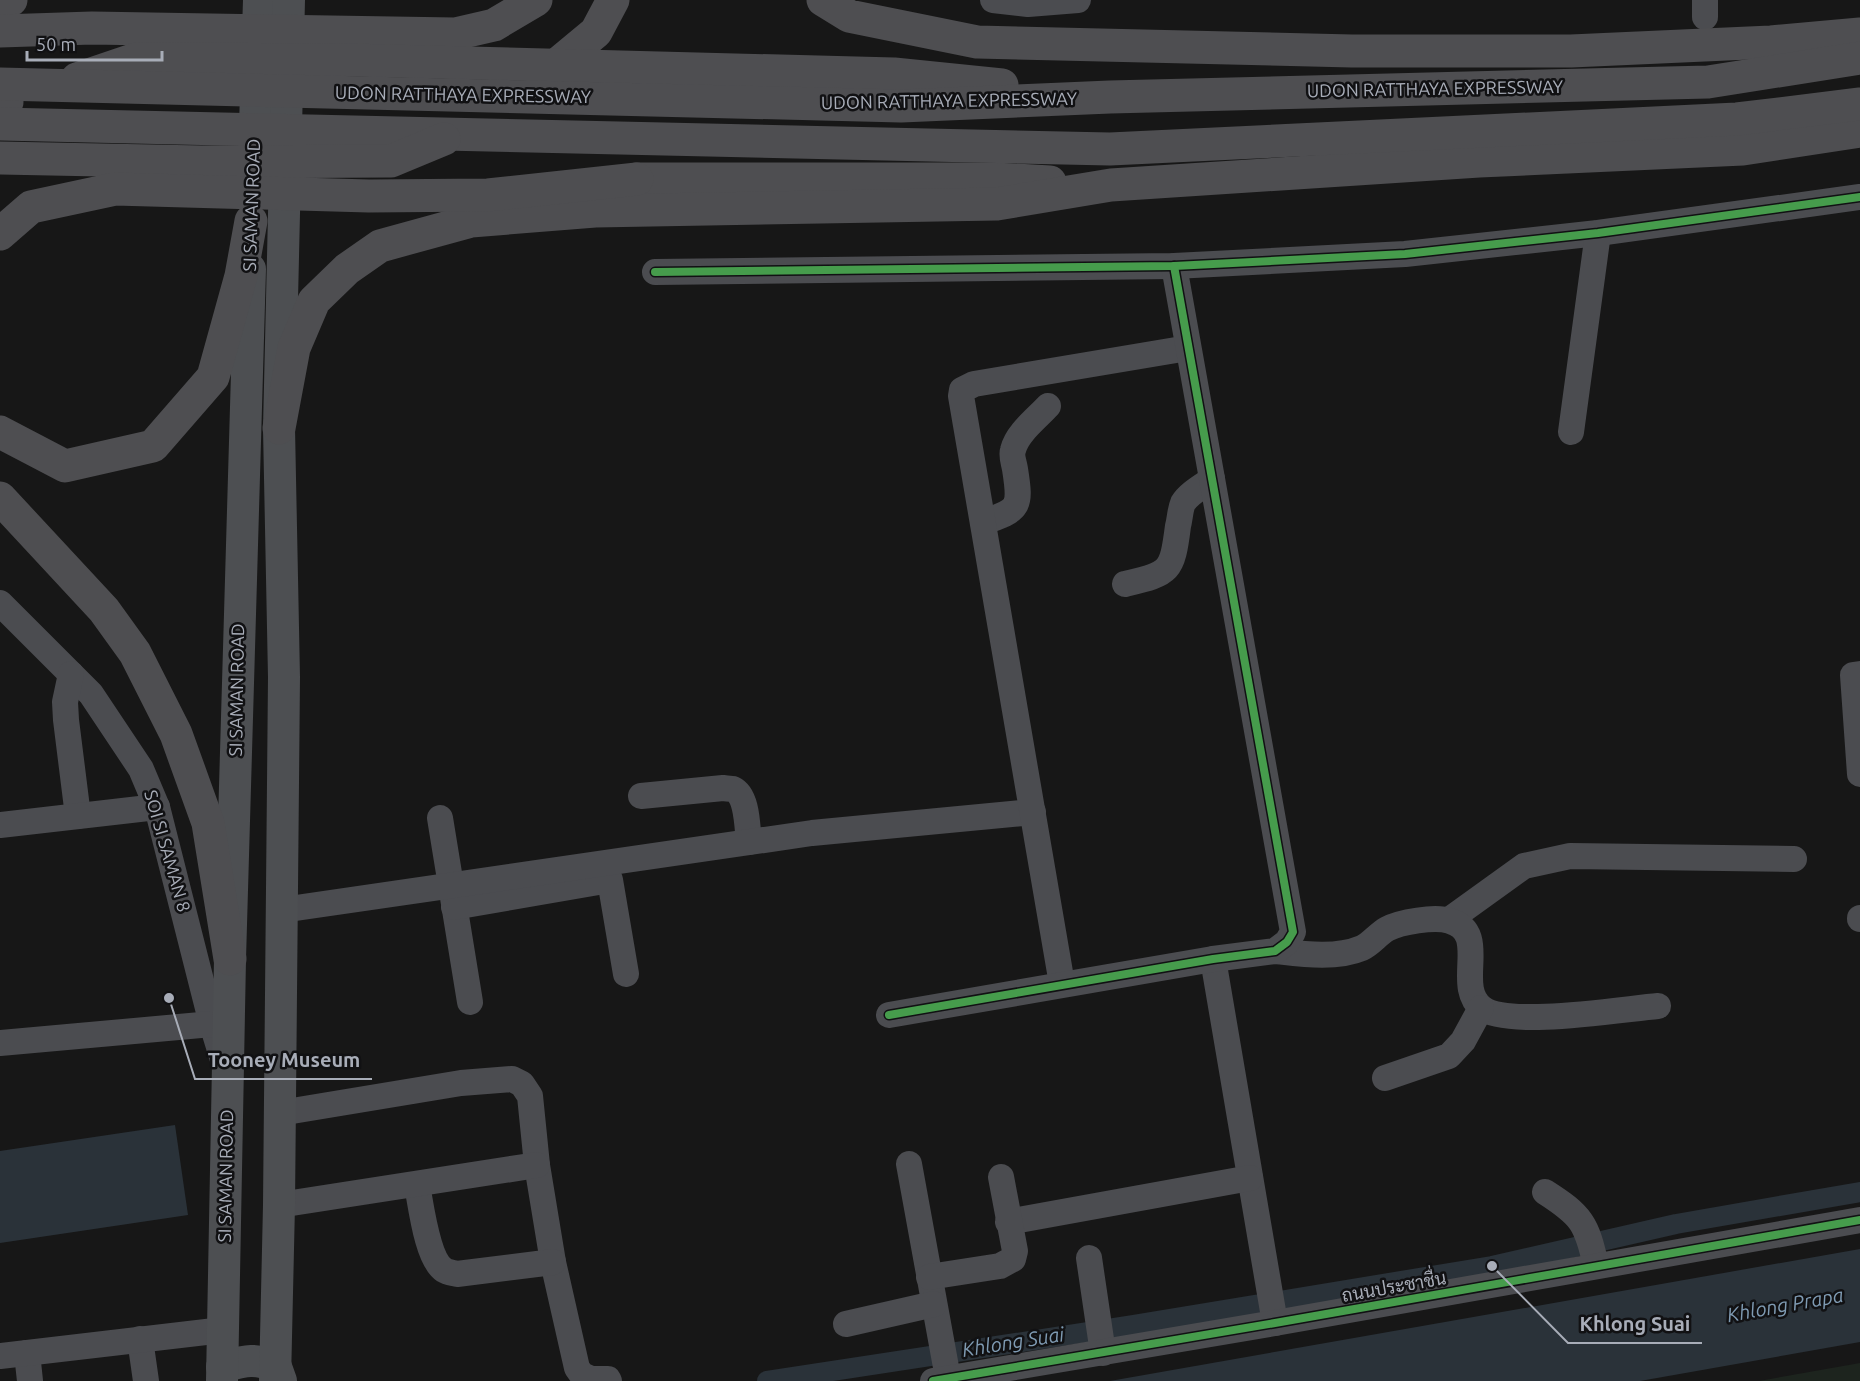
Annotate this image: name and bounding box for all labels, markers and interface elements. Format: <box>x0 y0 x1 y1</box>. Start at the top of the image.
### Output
scale bar <box>27 24 162 62</box>
text: 50 m <box>36 34 76 54</box>
street label: UDON RATTHAYA EXPRESSWAY <box>1307 76 1564 100</box>
street label: UDON RATTHAYA EXPRESSWAY <box>335 82 592 106</box>
street label: UDON RATTHAYA EXPRESSWAY <box>821 88 1078 112</box>
street label: SI SAMAN ROAD <box>239 138 263 272</box>
street label: SI SAMAN ROAD <box>225 623 247 757</box>
street label: SOI SI SAMAN 8 <box>141 787 195 914</box>
callout: Tooney Museum <box>195 1041 372 1079</box>
text: Tooney Museum <box>208 1048 360 1071</box>
street label: SI SAMAN ROAD <box>214 1109 236 1243</box>
street label: ถนนประชาชื่น <box>1339 1262 1448 1305</box>
water label: Khlong Prapa <box>1725 1283 1845 1326</box>
callout: Khlong Suai <box>1568 1305 1702 1343</box>
text: Khlong Suai <box>1580 1312 1690 1335</box>
water label: Khlong Suai <box>960 1322 1067 1361</box>

